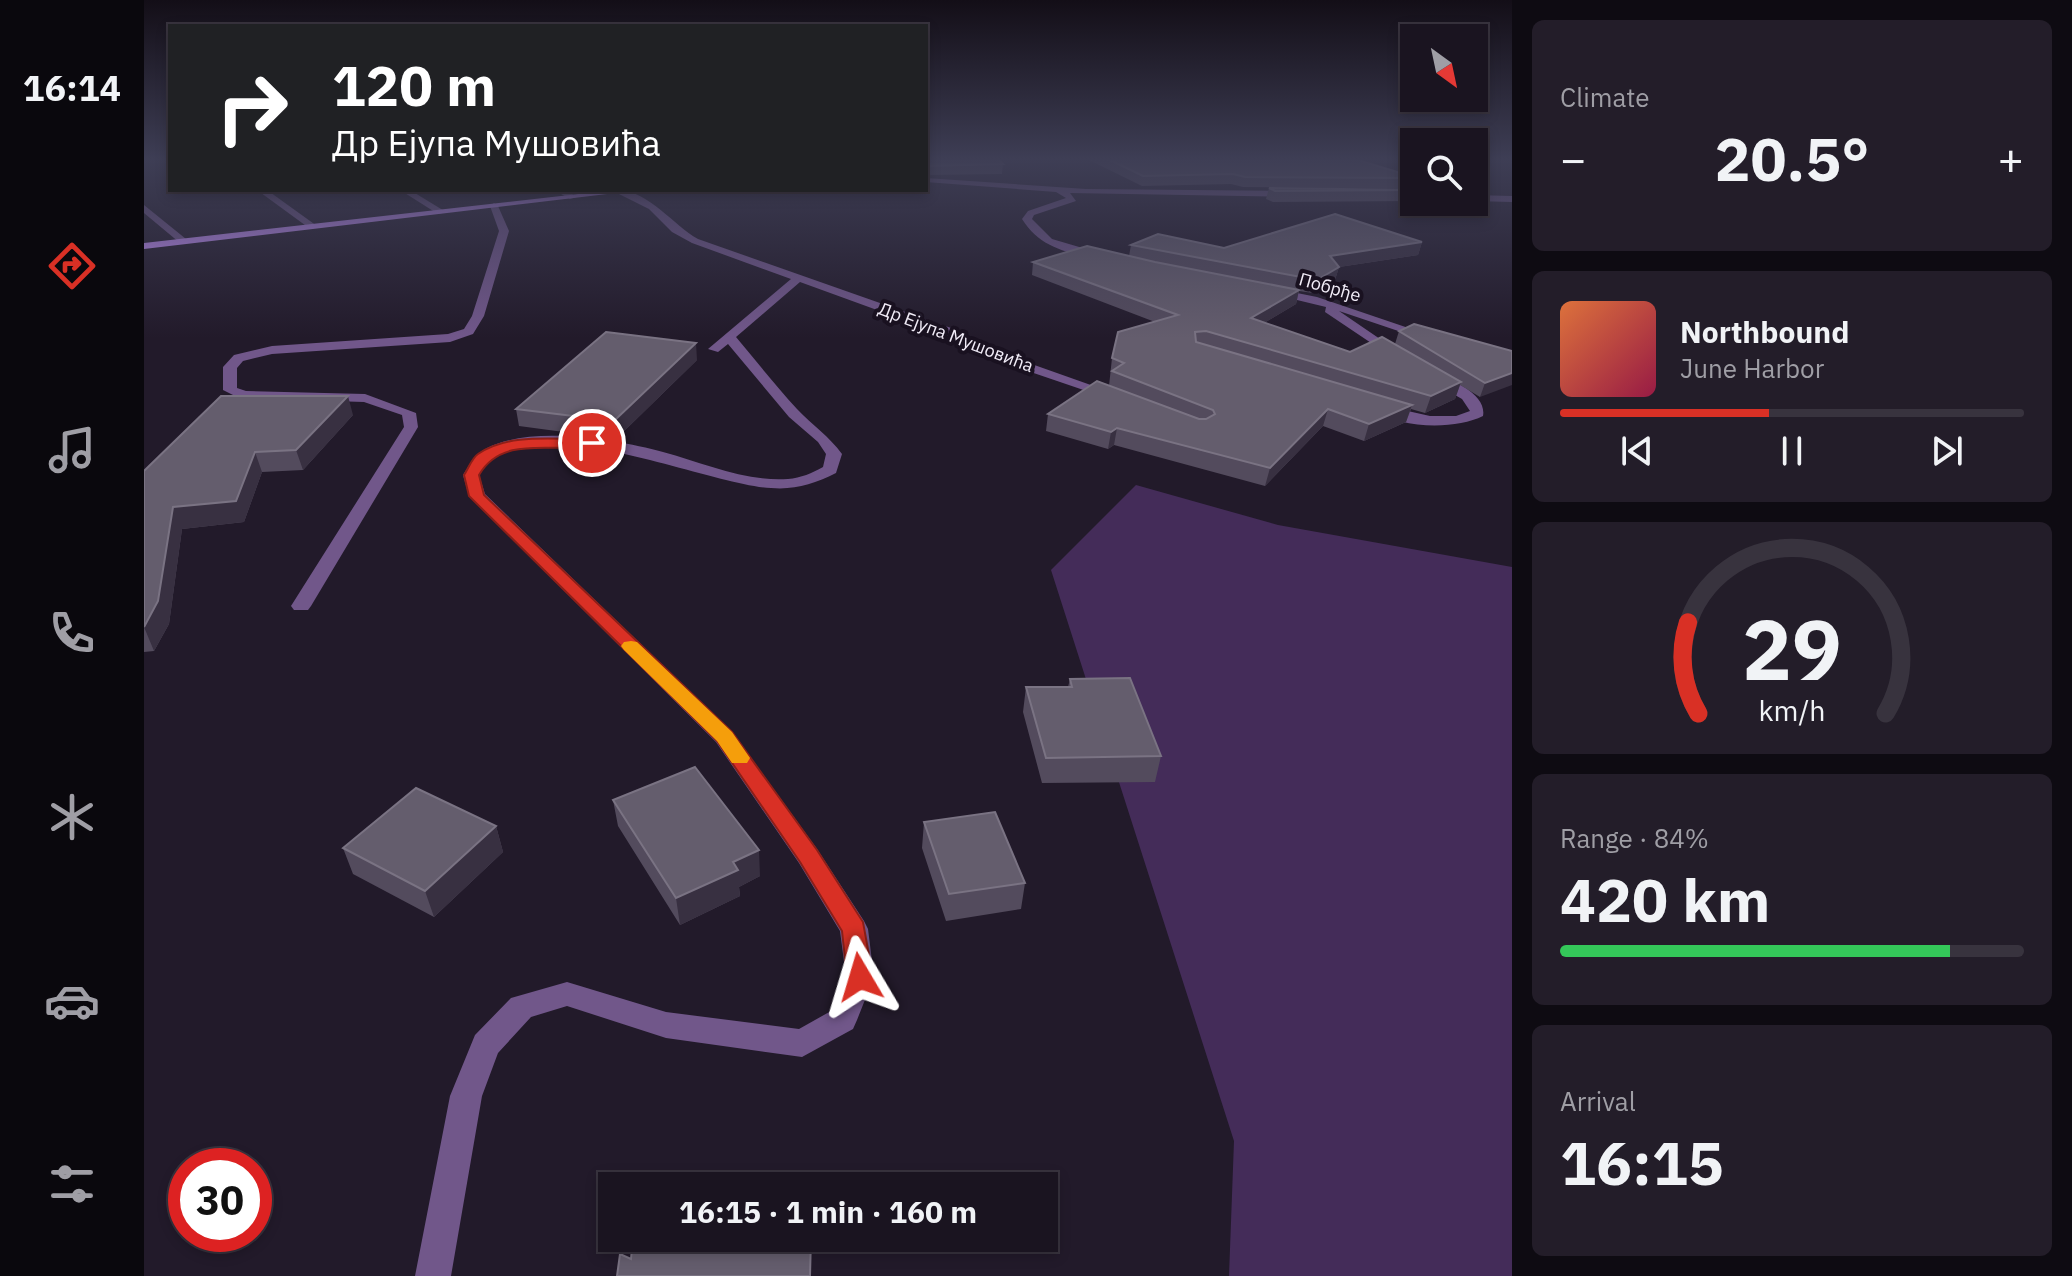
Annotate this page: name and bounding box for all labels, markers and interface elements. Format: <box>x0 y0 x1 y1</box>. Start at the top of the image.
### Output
north arrow <box>1400 24 1488 112</box>
map controls <box>1400 24 1488 216</box>
text: 120 m <box>332 49 496 121</box>
icon: right <box>200 56 304 160</box>
text: 16:14 <box>23 64 121 111</box>
text: Climate <box>1560 80 1650 114</box>
text: Др Ејупа Мушовића <box>332 119 661 166</box>
text: 20.5° <box>1715 119 1869 198</box>
button: search <box>1400 128 1488 216</box>
text: − <box>1560 130 1586 187</box>
text: + <box>1998 130 2024 187</box>
icon: directions <box>44 238 100 294</box>
street label: Побрђе <box>1296 267 1364 307</box>
street label: Др Ејупа Мушовића <box>875 297 1037 377</box>
text: Northbound <box>1680 312 1849 351</box>
text: June Harbor <box>1680 351 1824 385</box>
pin <box>558 409 626 477</box>
icon: arrive <box>570 421 614 465</box>
icon: music <box>44 422 100 478</box>
icon: previous <box>1615 429 1659 473</box>
icon: pause <box>1770 429 1814 473</box>
icon: next <box>1925 429 1969 473</box>
text: 29 <box>1742 595 1842 703</box>
icon: phone <box>44 605 100 661</box>
text: km/h <box>1758 692 1826 729</box>
icon: climate <box>44 789 100 845</box>
text: Range · 84% <box>1560 821 1709 855</box>
text: 420 km <box>1560 860 1770 939</box>
position arrow <box>818 935 902 1019</box>
icon: car <box>44 973 100 1029</box>
text: Arrival <box>1560 1084 1636 1118</box>
text: 16:15 <box>1560 1123 1724 1202</box>
speed limit sign: 30 <box>168 1148 272 1252</box>
icon: filters <box>44 1156 100 1212</box>
text: 16:15 · 1 min · 160 m <box>679 1192 977 1231</box>

